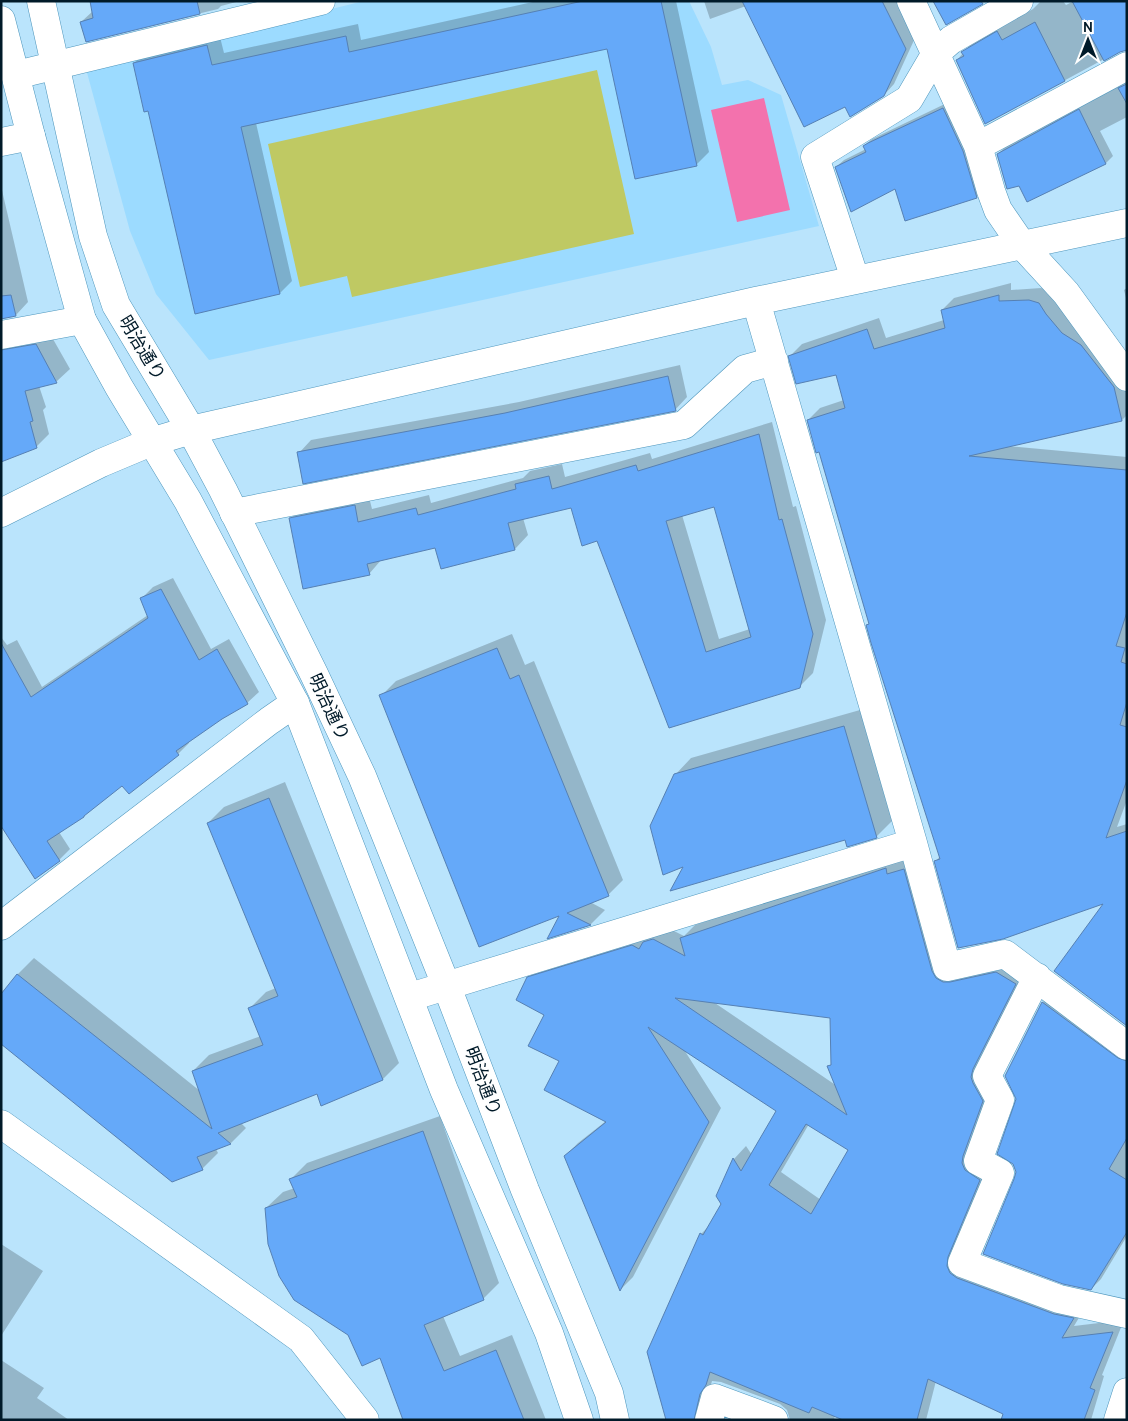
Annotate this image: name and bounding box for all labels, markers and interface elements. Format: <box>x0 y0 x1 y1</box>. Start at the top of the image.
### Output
north arrow <box>1063 15 1113 65</box>
text: N <box>1083 18 1093 36</box>
street label: 明治通り <box>114 311 170 385</box>
street label: 明治通り <box>304 670 354 744</box>
street label: 明治通り <box>460 1043 506 1119</box>

